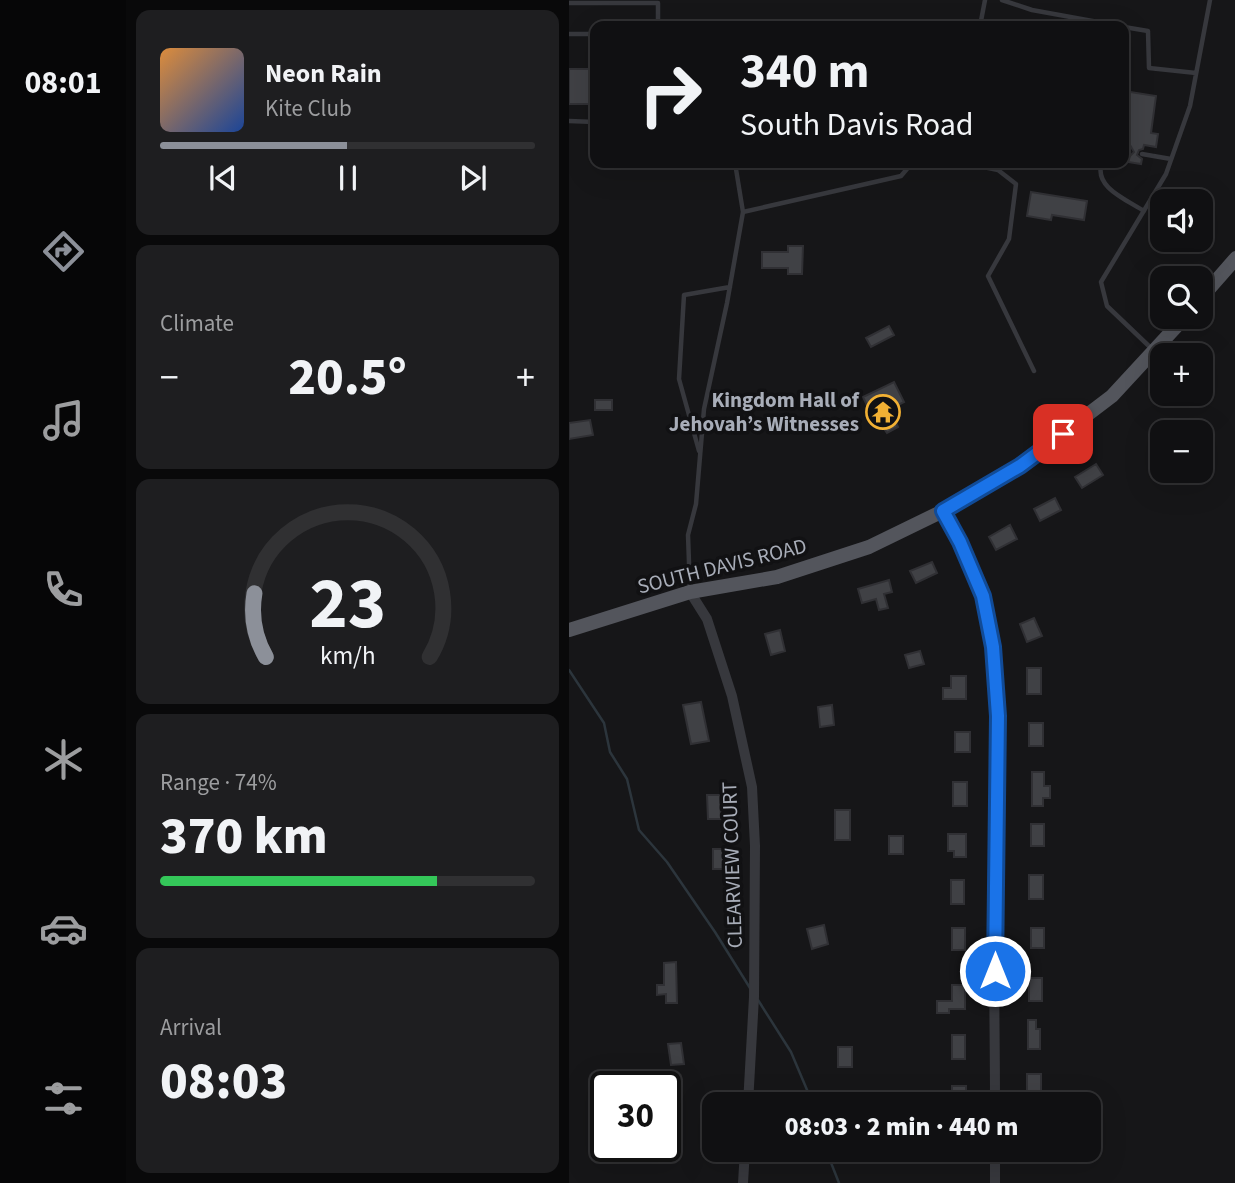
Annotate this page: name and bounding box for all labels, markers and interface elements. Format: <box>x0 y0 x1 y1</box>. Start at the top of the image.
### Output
text: 340 m <box>740 37 869 107</box>
icon: right <box>625 49 716 140</box>
text: Neon Rain <box>265 55 382 92</box>
text: 08:01 <box>24 60 102 106</box>
text: Kite Club <box>265 92 352 125</box>
text: South Davis Road <box>740 102 974 148</box>
icon: previous <box>204 159 242 197</box>
icon: pause <box>329 159 367 197</box>
icon: next <box>454 159 492 197</box>
map controls <box>1150 189 1213 483</box>
button: sound <box>1150 189 1213 252</box>
icon: directions <box>39 227 88 276</box>
button: search <box>1150 266 1213 329</box>
text: Climate <box>160 307 234 340</box>
text: 20.5° <box>288 341 407 415</box>
button: + <box>1150 343 1213 406</box>
text: − <box>160 351 179 405</box>
text: + <box>516 351 535 405</box>
place label: Kingdom Hall of Jehovah’s Witnesses <box>669 385 860 439</box>
temple icon: Kingdom Hall of Jehovah’s Witnesses <box>864 393 902 431</box>
icon: music <box>39 396 88 445</box>
pin <box>1033 404 1093 464</box>
icon: arrive <box>1044 415 1082 453</box>
button: − <box>1150 420 1213 483</box>
street label: SOUTH DAVIS ROAD <box>634 530 810 602</box>
text: 23 <box>309 553 386 657</box>
icon: phone <box>39 565 88 614</box>
text: km/h <box>320 638 375 674</box>
icon: climate <box>39 735 88 784</box>
text: Range · 74% <box>160 766 277 799</box>
street label: CLEARVIEW COURT <box>714 781 750 949</box>
text: 370 km <box>160 800 328 874</box>
icon: car <box>39 904 88 953</box>
position arrow <box>958 934 1032 1008</box>
text: Arrival <box>160 1011 222 1044</box>
text: 08:03 <box>160 1045 287 1119</box>
speed limit sign: 30 <box>590 1071 681 1162</box>
icon: filters <box>39 1074 88 1123</box>
text: 08:03 · 2 min · 440 m <box>785 1108 1018 1145</box>

